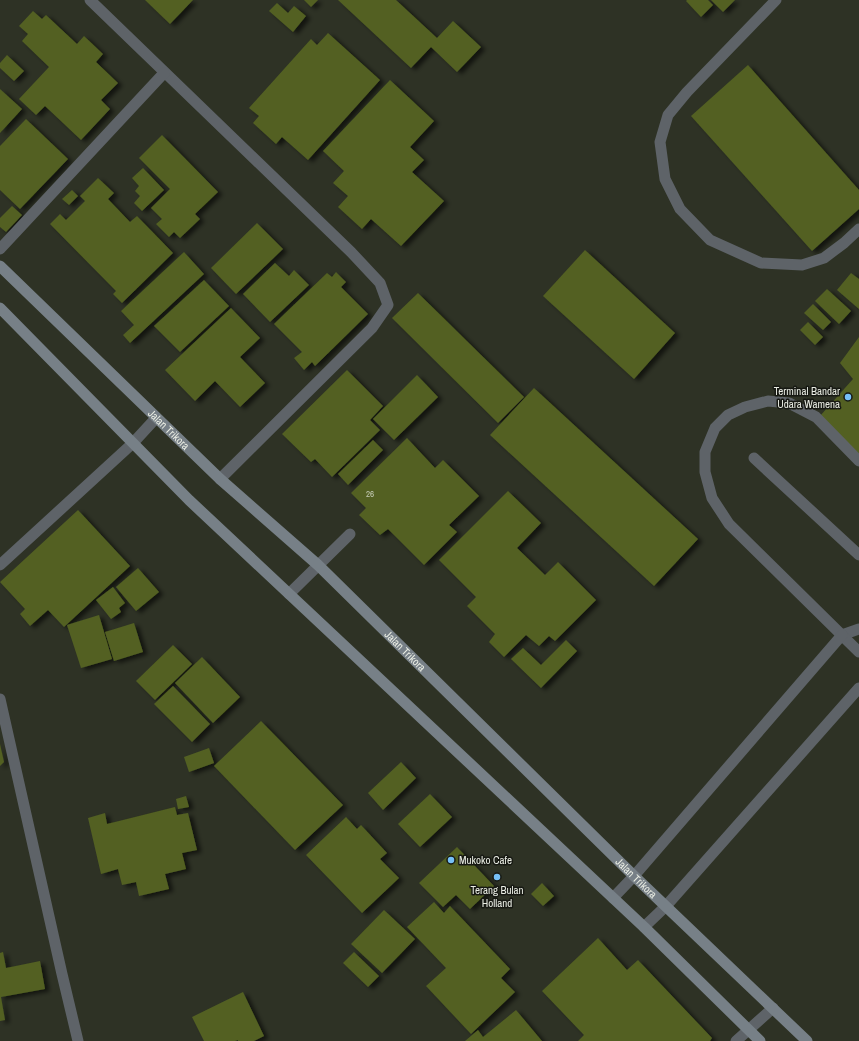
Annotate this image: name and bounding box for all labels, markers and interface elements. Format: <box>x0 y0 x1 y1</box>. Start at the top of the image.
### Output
place label: Terminal Bandar Udara Wamena <box>774 384 840 411</box>
marker: Terminal Bandar Udara Wamena <box>843 392 853 402</box>
street label: Jalan Trikora <box>145 406 192 453</box>
house number: 26 <box>366 488 374 500</box>
street label: Jalan Trikora <box>382 628 429 674</box>
place label: Mukoko Cafe <box>459 853 512 867</box>
marker: Mukoko Cafe <box>446 855 456 865</box>
street label: Jalan Trikora <box>613 855 660 901</box>
marker: Terang Bulan Holland <box>492 872 502 882</box>
place label: Terang Bulan Holland <box>470 883 524 910</box>

